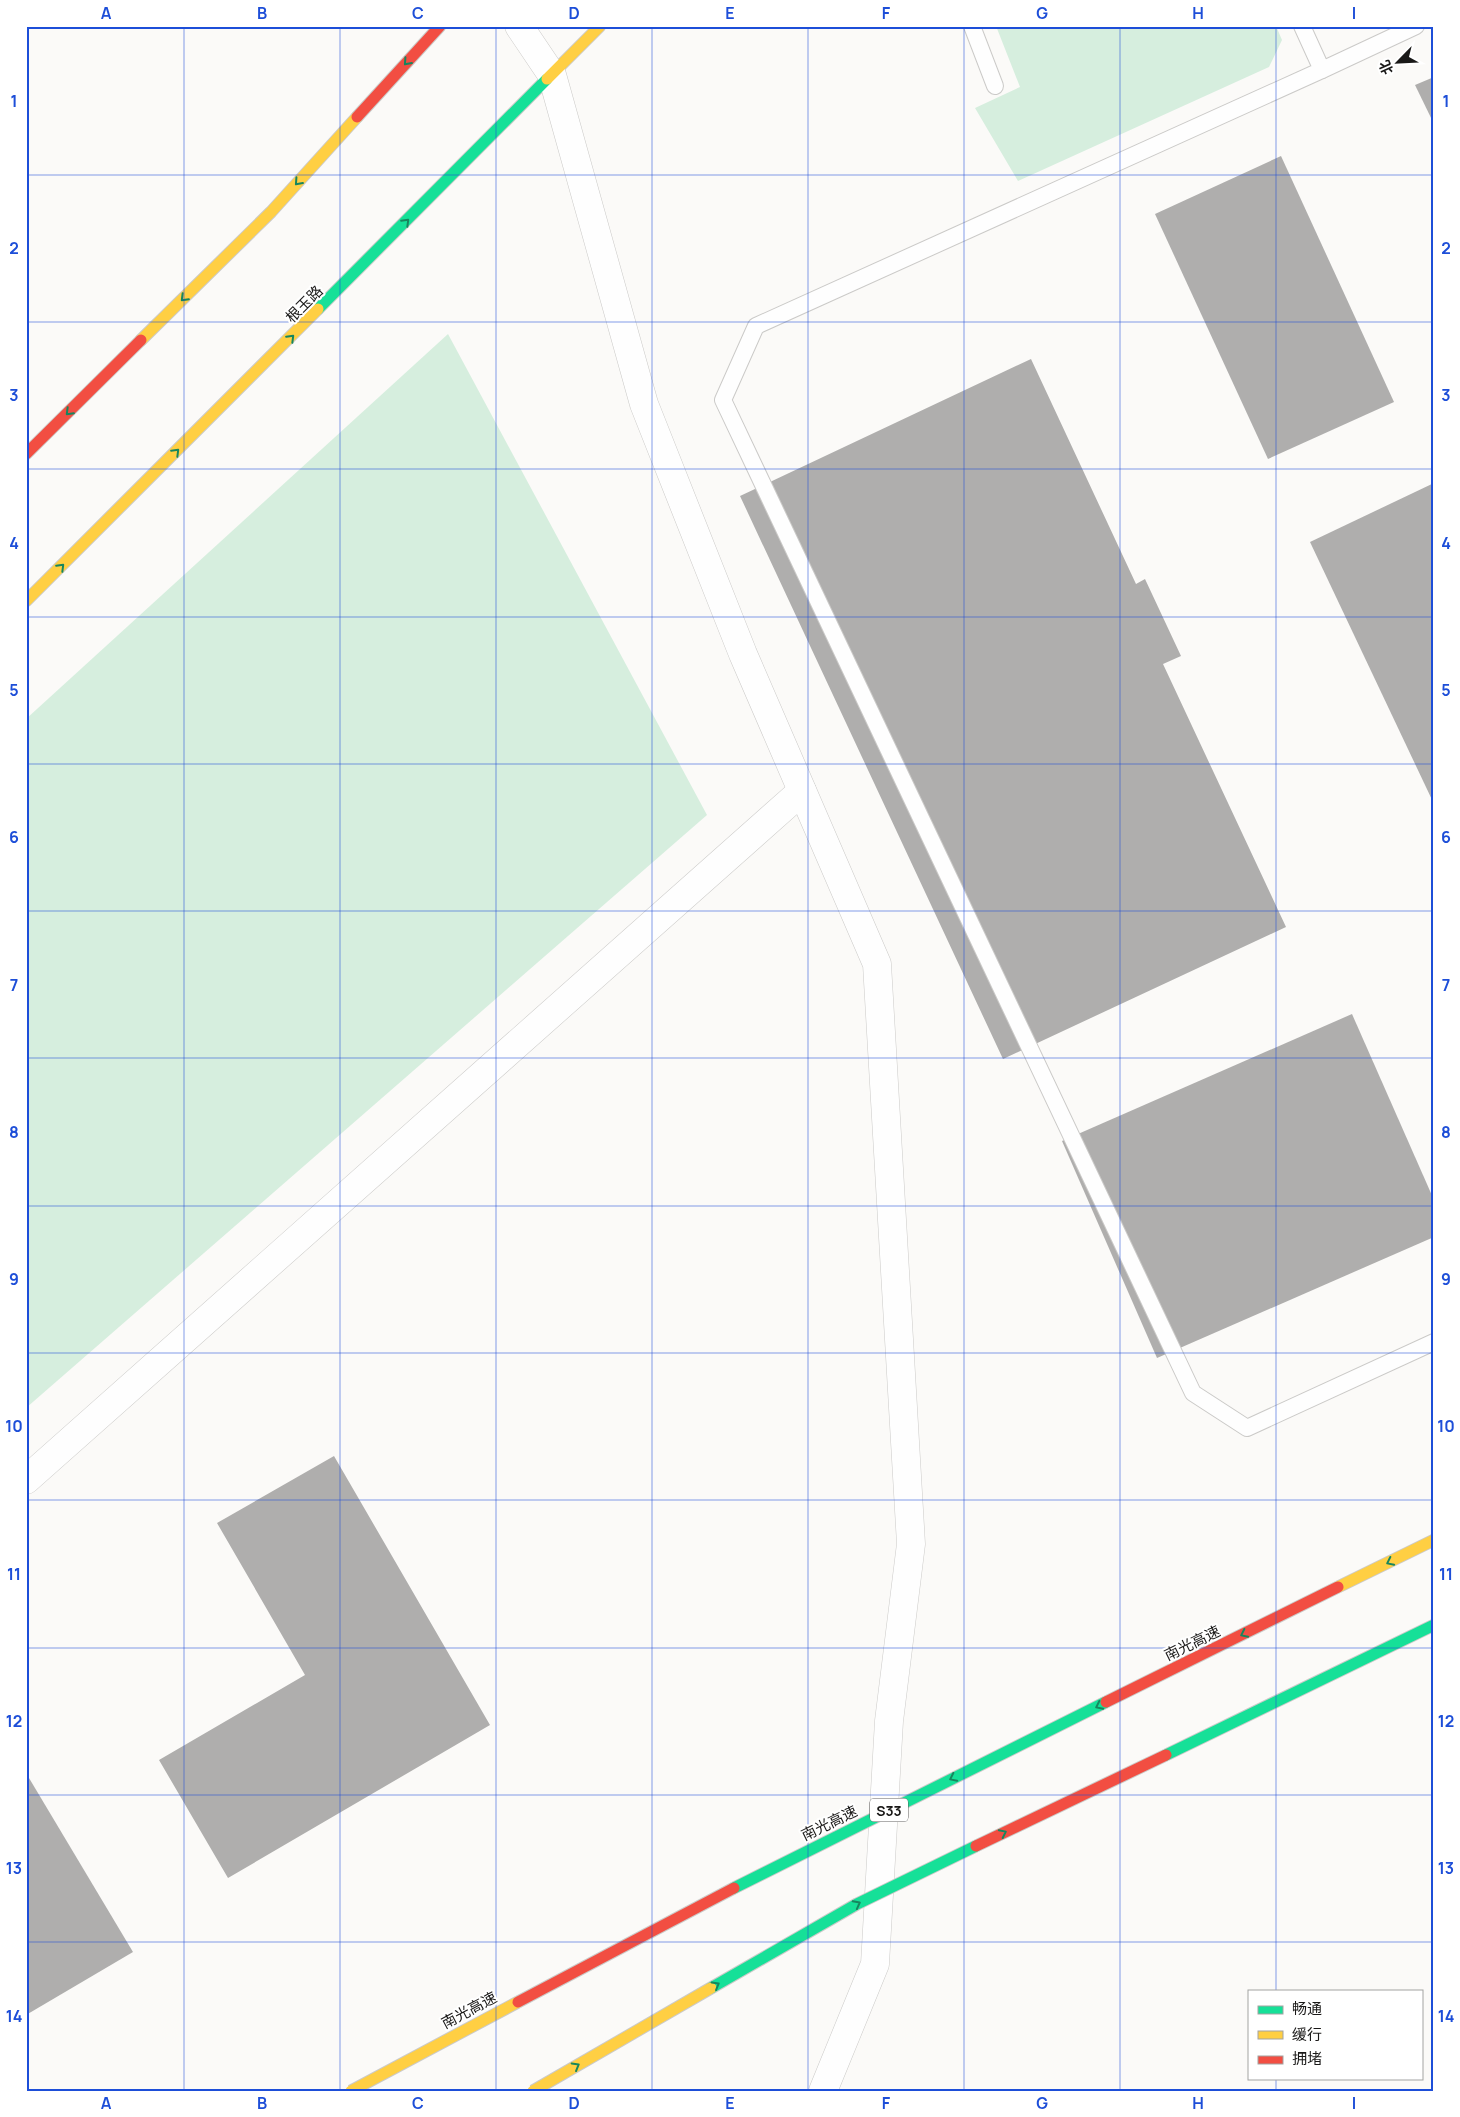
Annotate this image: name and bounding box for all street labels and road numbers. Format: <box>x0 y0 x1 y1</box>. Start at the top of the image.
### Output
street label: 根玉路 <box>281 281 327 327</box>
street label: 南光高速 <box>1160 1620 1224 1666</box>
road number: S33 <box>870 1798 908 1822</box>
street label: 南光高速 <box>797 1800 861 1846</box>
street label: 南光高速 <box>438 1987 500 2033</box>

